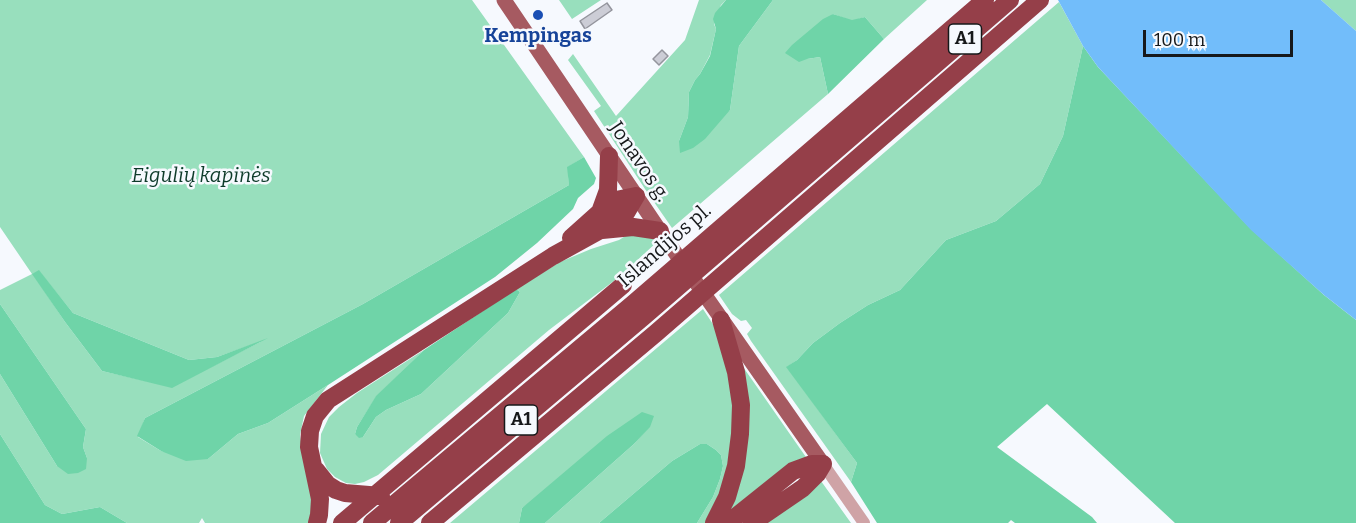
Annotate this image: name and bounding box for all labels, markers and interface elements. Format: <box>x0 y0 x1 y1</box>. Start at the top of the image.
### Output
marker: Kempingas <box>531 8 545 22</box>
scale bar <box>1146 18 1296 56</box>
place label: Kempingas <box>484 24 592 48</box>
road number: A1 <box>948 24 982 54</box>
text: 100 m <box>1154 29 1205 51</box>
street label: Jonavos g. <box>603 117 675 207</box>
park label: Eigulių kapinės <box>131 164 271 188</box>
street label: Islandijos pl. <box>613 199 717 293</box>
road number: A1 <box>504 405 538 435</box>

